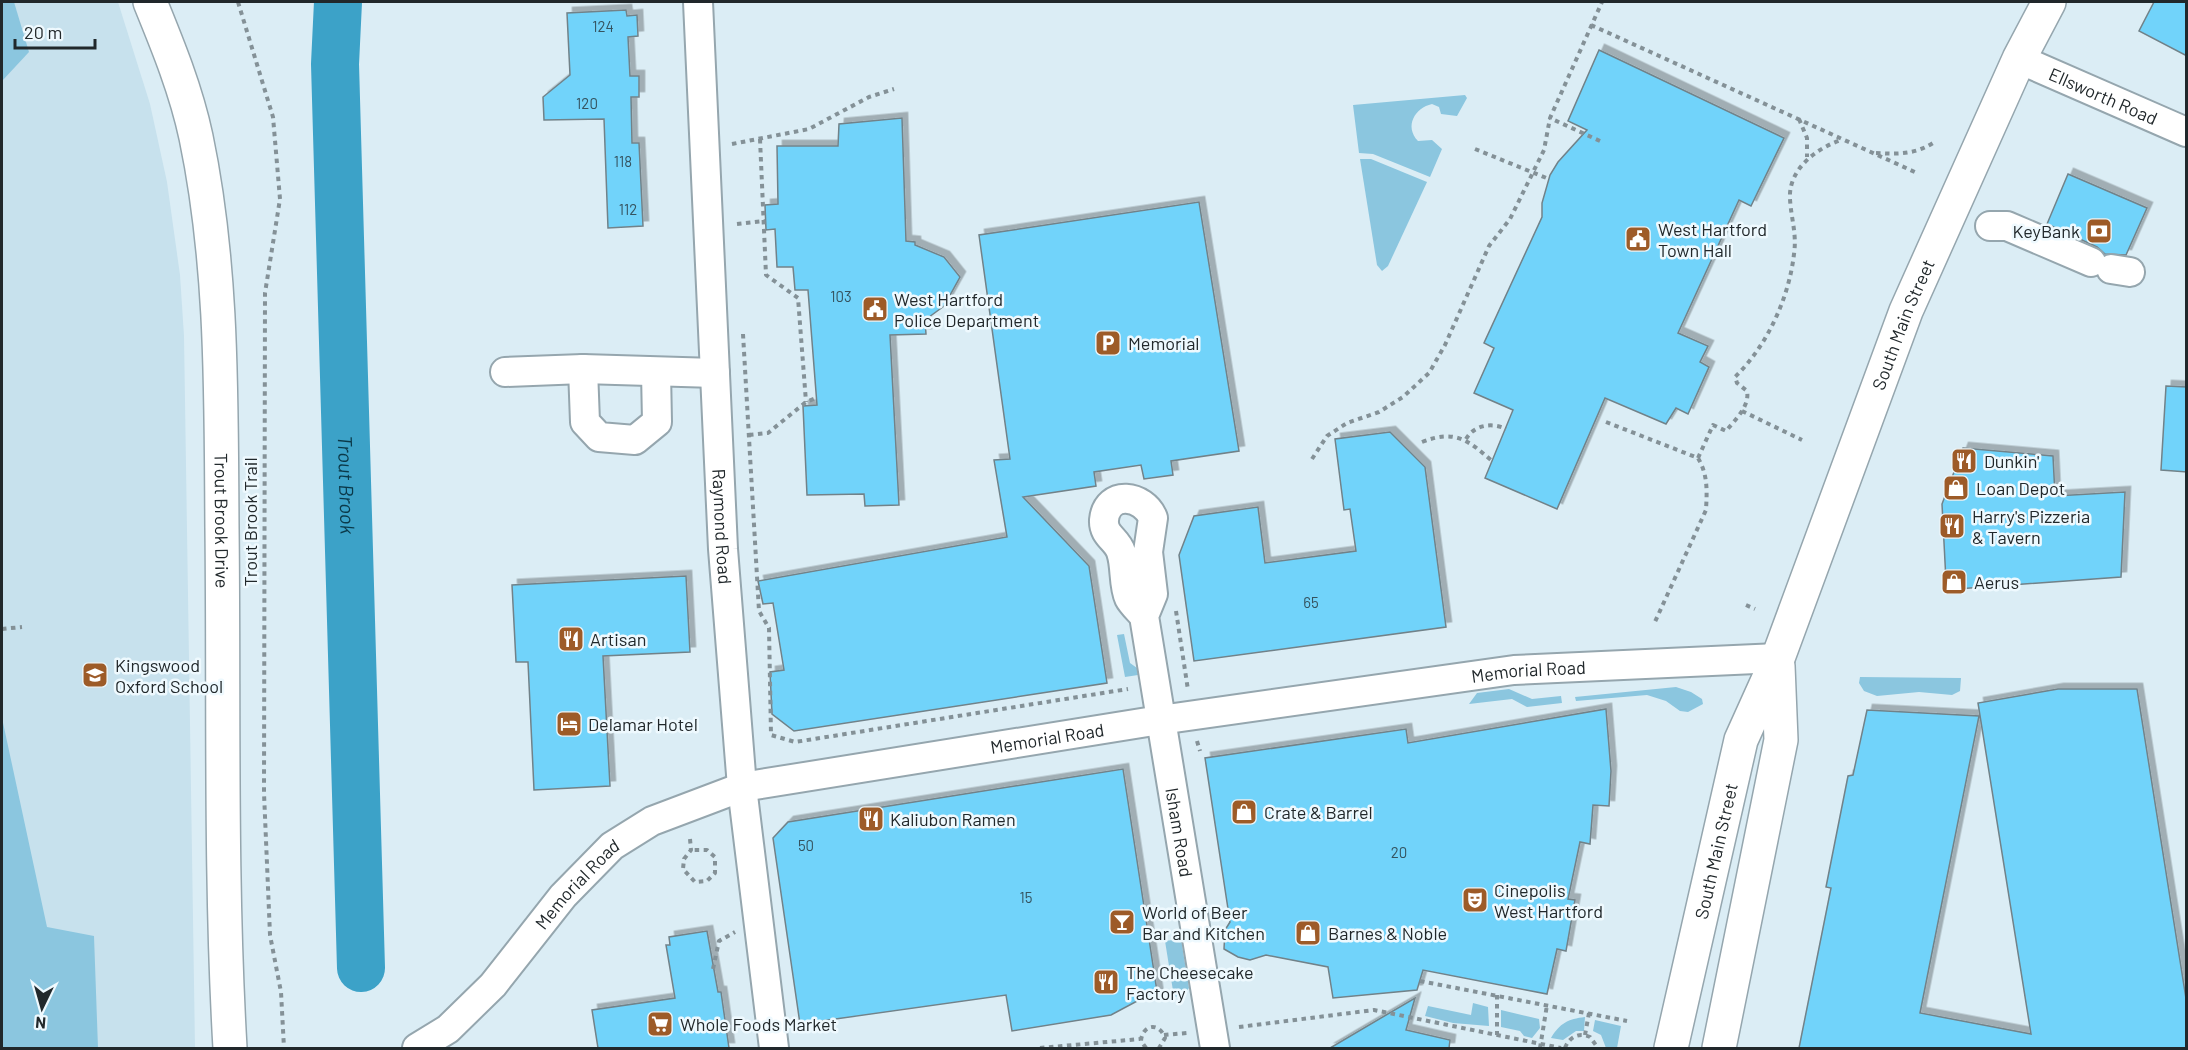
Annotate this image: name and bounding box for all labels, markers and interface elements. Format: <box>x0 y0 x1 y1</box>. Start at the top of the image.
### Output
scale bar <box>15 12 94 50</box>
house number: 124 <box>592 17 614 35</box>
text: 20 m <box>24 21 62 43</box>
street label: Ellsworth Road <box>2046 62 2161 129</box>
house number: 120 <box>576 94 598 112</box>
house number: 118 <box>614 152 632 170</box>
house number: 112 <box>619 200 637 218</box>
bank icon: KeyBank <box>2084 216 2114 246</box>
place label: West Hartford Town Hall <box>1658 218 1767 261</box>
place label: KeyBank <box>2013 220 2080 242</box>
public building icon: West Hartford Town Hall <box>1623 224 1653 254</box>
street label: South Main Street <box>1867 256 1939 393</box>
house number: 103 <box>830 287 852 305</box>
place label: West Hartford Police Department <box>894 288 1039 331</box>
public building icon: West Hartford Police Department <box>860 294 890 324</box>
parking icon: Memorial <box>1093 328 1123 358</box>
place label: Memorial <box>1128 332 1200 354</box>
water label: Trout Brook <box>334 435 361 535</box>
restaurant icon: Dunkin' <box>1949 446 1979 476</box>
place label: Dunkin' <box>1984 450 2039 472</box>
street label: Trout Brook Drive <box>211 453 233 588</box>
street label: Trout Brook Trail <box>239 457 261 587</box>
street label: Raymond Road <box>708 468 737 585</box>
shop icon: Loan Depot <box>1941 473 1971 503</box>
place label: Loan Depot <box>1976 477 2065 499</box>
place label: Harry's Pizzeria & Tavern <box>1972 505 2090 548</box>
restaurant icon: Harry's Pizzeria & Tavern <box>1937 511 1967 541</box>
shop icon: Aerus <box>1939 567 1969 597</box>
place label: Aerus <box>1974 571 2019 593</box>
house number: 65 <box>1303 593 1319 611</box>
restaurant icon: Artisan <box>556 624 586 654</box>
place label: Artisan <box>590 628 646 650</box>
place label: Kingswood Oxford School <box>115 654 223 697</box>
street label: Memorial Road <box>1470 656 1586 687</box>
school or university icon: Kingswood Oxford School <box>80 660 110 690</box>
hotel icon: Delamar Hotel <box>554 709 584 739</box>
place label: Delamar Hotel <box>588 713 698 735</box>
street label: Memorial Road <box>989 718 1106 758</box>
street label: South Main Street <box>1690 781 1742 921</box>
street label: Isham Road <box>1161 786 1198 879</box>
shop icon: Crate & Barrel <box>1229 797 1259 827</box>
place label: Crate & Barrel <box>1264 801 1373 823</box>
restaurant icon: Kaliubon Ramen <box>856 804 886 834</box>
place label: Kaliubon Ramen <box>890 808 1016 830</box>
street label: Memorial Road <box>530 834 623 933</box>
house number: 50 <box>798 836 814 854</box>
house number: 20 <box>1391 843 1407 861</box>
place label: Cinepolis West Hartford <box>1494 879 1603 922</box>
theatre icon: Cinepolis West Hartford <box>1460 885 1490 915</box>
house number: 15 <box>1020 888 1032 906</box>
place label: World of Beer Bar and Kitchen <box>1142 901 1265 944</box>
bar icon: World of Beer Bar and Kitchen <box>1107 907 1137 937</box>
shop icon: Barnes & Noble <box>1293 918 1323 948</box>
place label: Barnes & Noble <box>1328 922 1447 944</box>
place label: The Cheesecake Factory <box>1126 961 1254 1004</box>
restaurant icon: The Cheesecake Factory <box>1091 967 1121 997</box>
north arrow <box>12 978 72 1038</box>
supermarket icon: Whole Foods Market <box>645 1009 675 1039</box>
place label: Whole Foods Market <box>680 1013 837 1035</box>
text: N <box>35 1014 47 1033</box>

